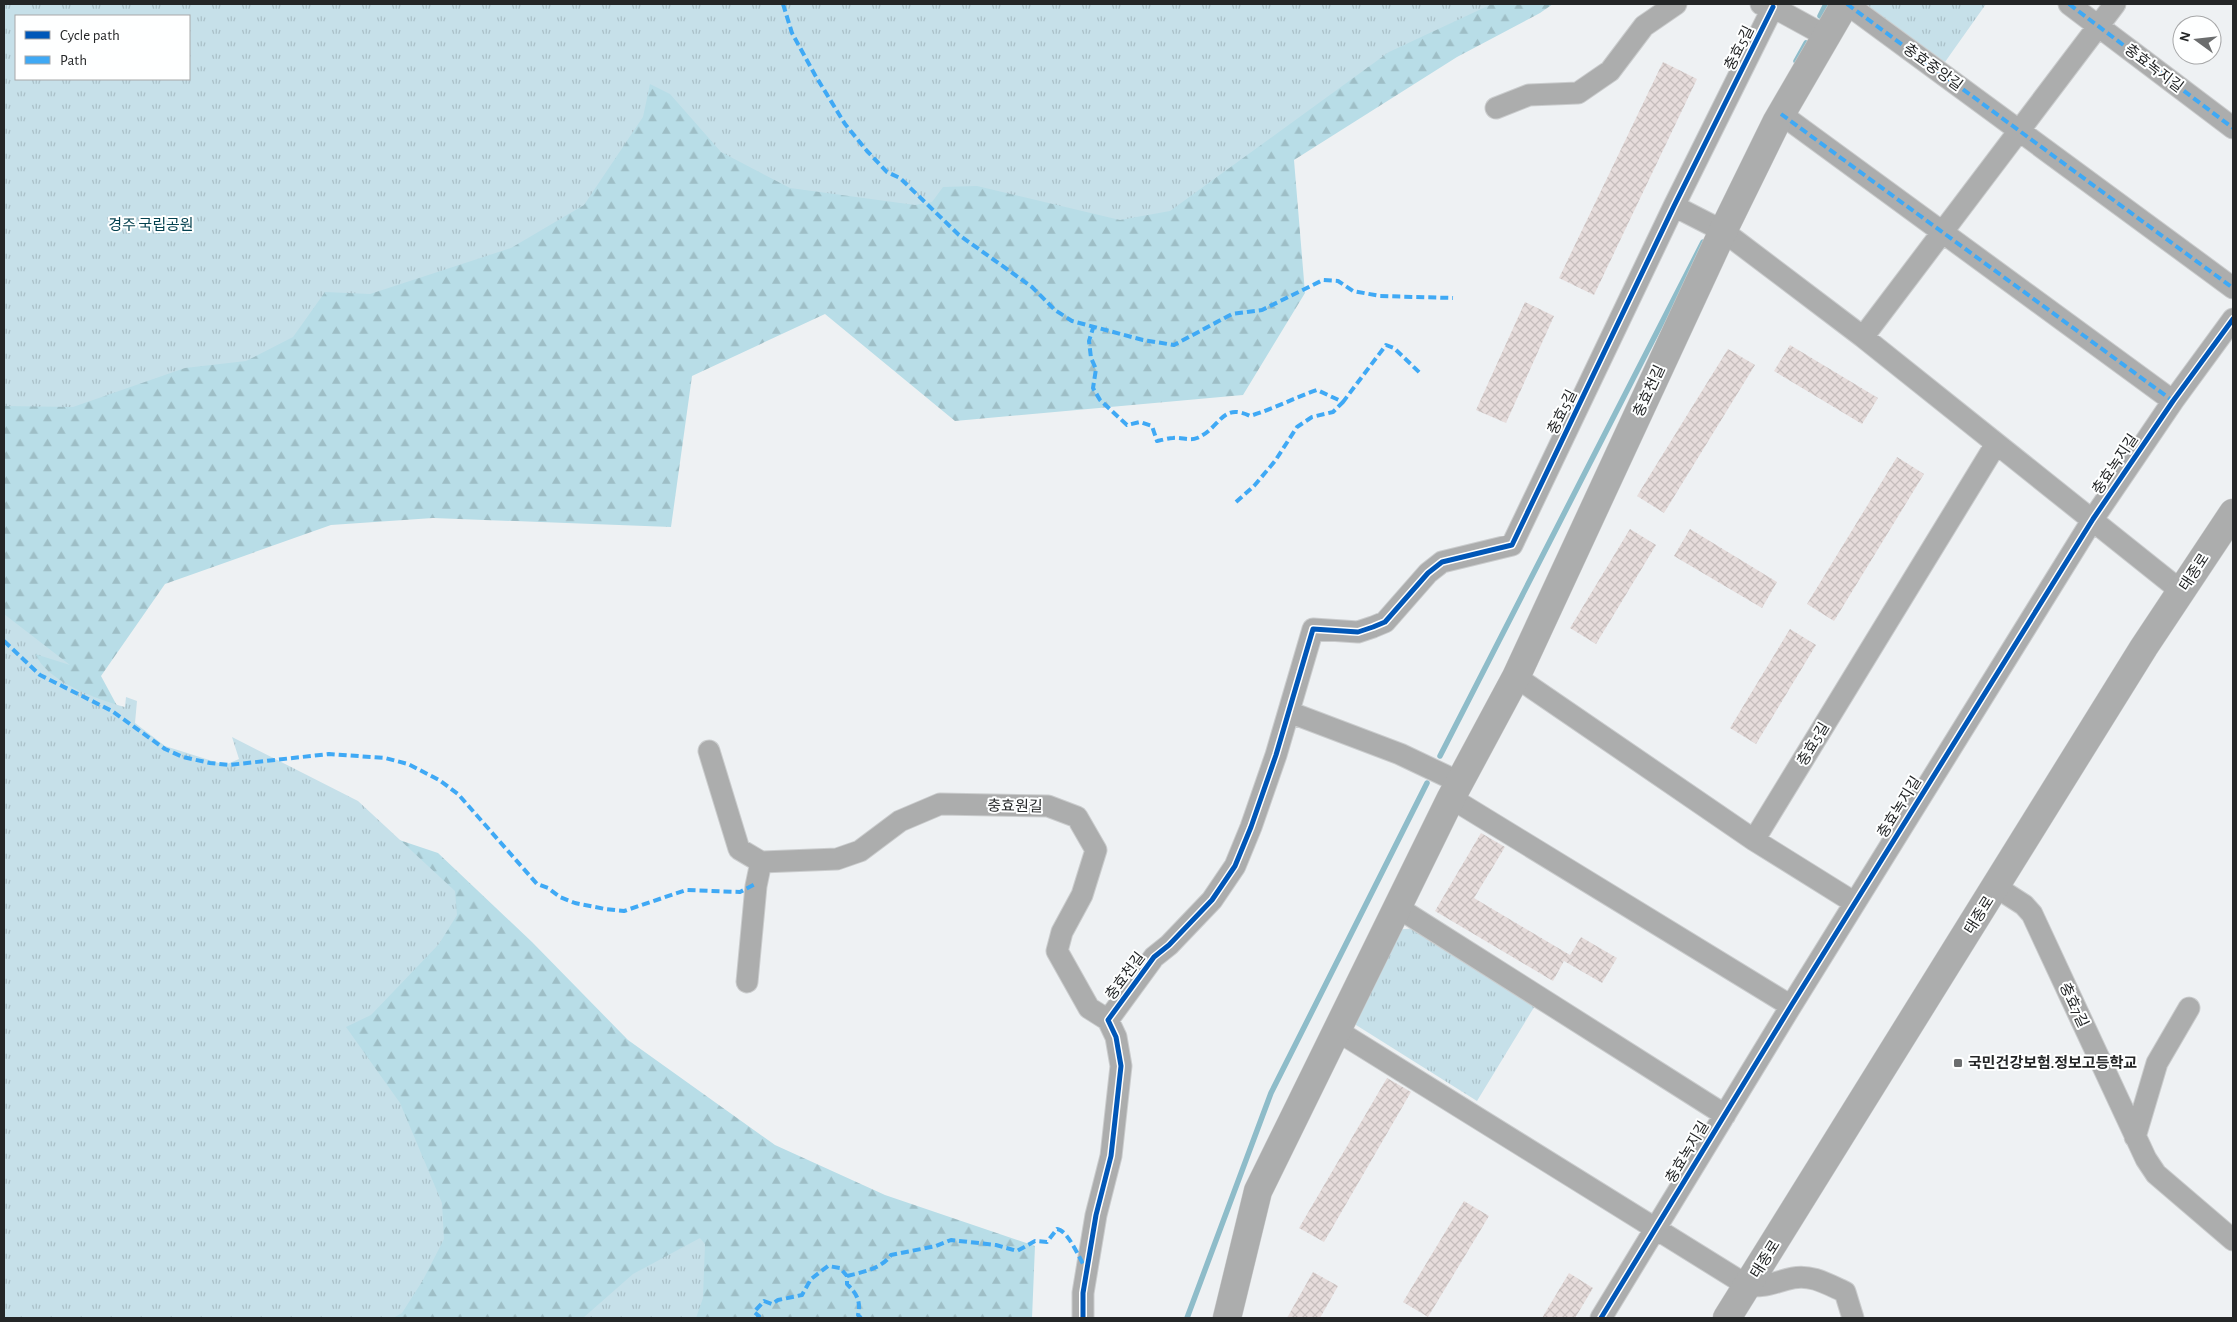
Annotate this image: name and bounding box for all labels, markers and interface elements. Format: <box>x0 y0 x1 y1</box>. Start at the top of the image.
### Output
legend <box>15 15 190 80</box>
north arrow <box>2172 15 2222 65</box>
street label: 충효5길 <box>1721 23 1757 73</box>
text: Cycle path <box>60 28 120 43</box>
text: N <box>2177 30 2193 43</box>
street label: 충효중앙길 <box>1900 40 1966 94</box>
street label: 충효녹지길 <box>2122 41 2186 95</box>
text: Path <box>60 53 87 68</box>
park label: 경주 국립공원 <box>108 217 194 233</box>
street label: 충효천길 <box>1629 362 1668 419</box>
street label: 충효5길 <box>1544 387 1580 437</box>
street label: 충효녹지길 <box>2089 431 2141 497</box>
street label: 태종로 <box>2176 550 2212 594</box>
street label: 충효5길 <box>1794 719 1832 769</box>
street label: 충효녹지길 <box>1874 773 1924 841</box>
street label: 충효원길 <box>987 798 1043 814</box>
street label: 태종로 <box>1961 893 1997 937</box>
street label: 충효천길 <box>1101 949 1148 1003</box>
street label: 충효7길 <box>2057 980 2091 1030</box>
place label: 국민건강보험.정보고등학교 <box>1968 1054 2137 1071</box>
marker: 국민건강보험.정보고등학교 <box>1952 1057 1964 1069</box>
street label: 충효녹지길 <box>1662 1118 1712 1186</box>
street label: 태종로 <box>1747 1237 1783 1281</box>

